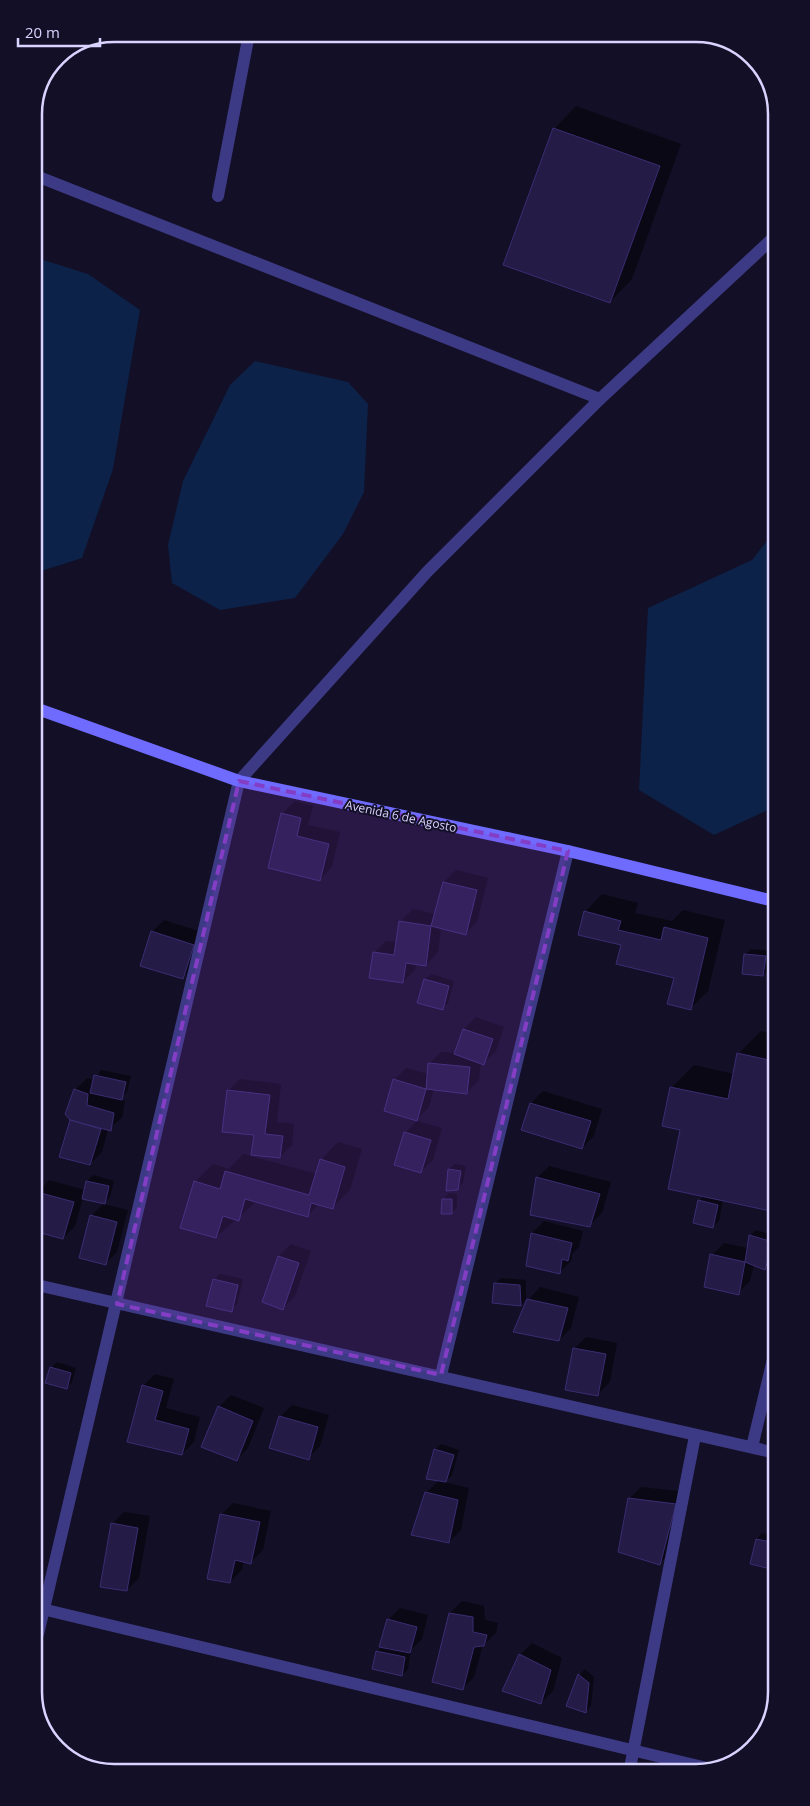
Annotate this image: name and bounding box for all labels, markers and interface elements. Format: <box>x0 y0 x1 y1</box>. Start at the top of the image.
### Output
scale bar <box>18 15 100 47</box>
text: 20 m <box>25 22 60 42</box>
street label: Avenida 6 de Agosto <box>344 796 458 836</box>

